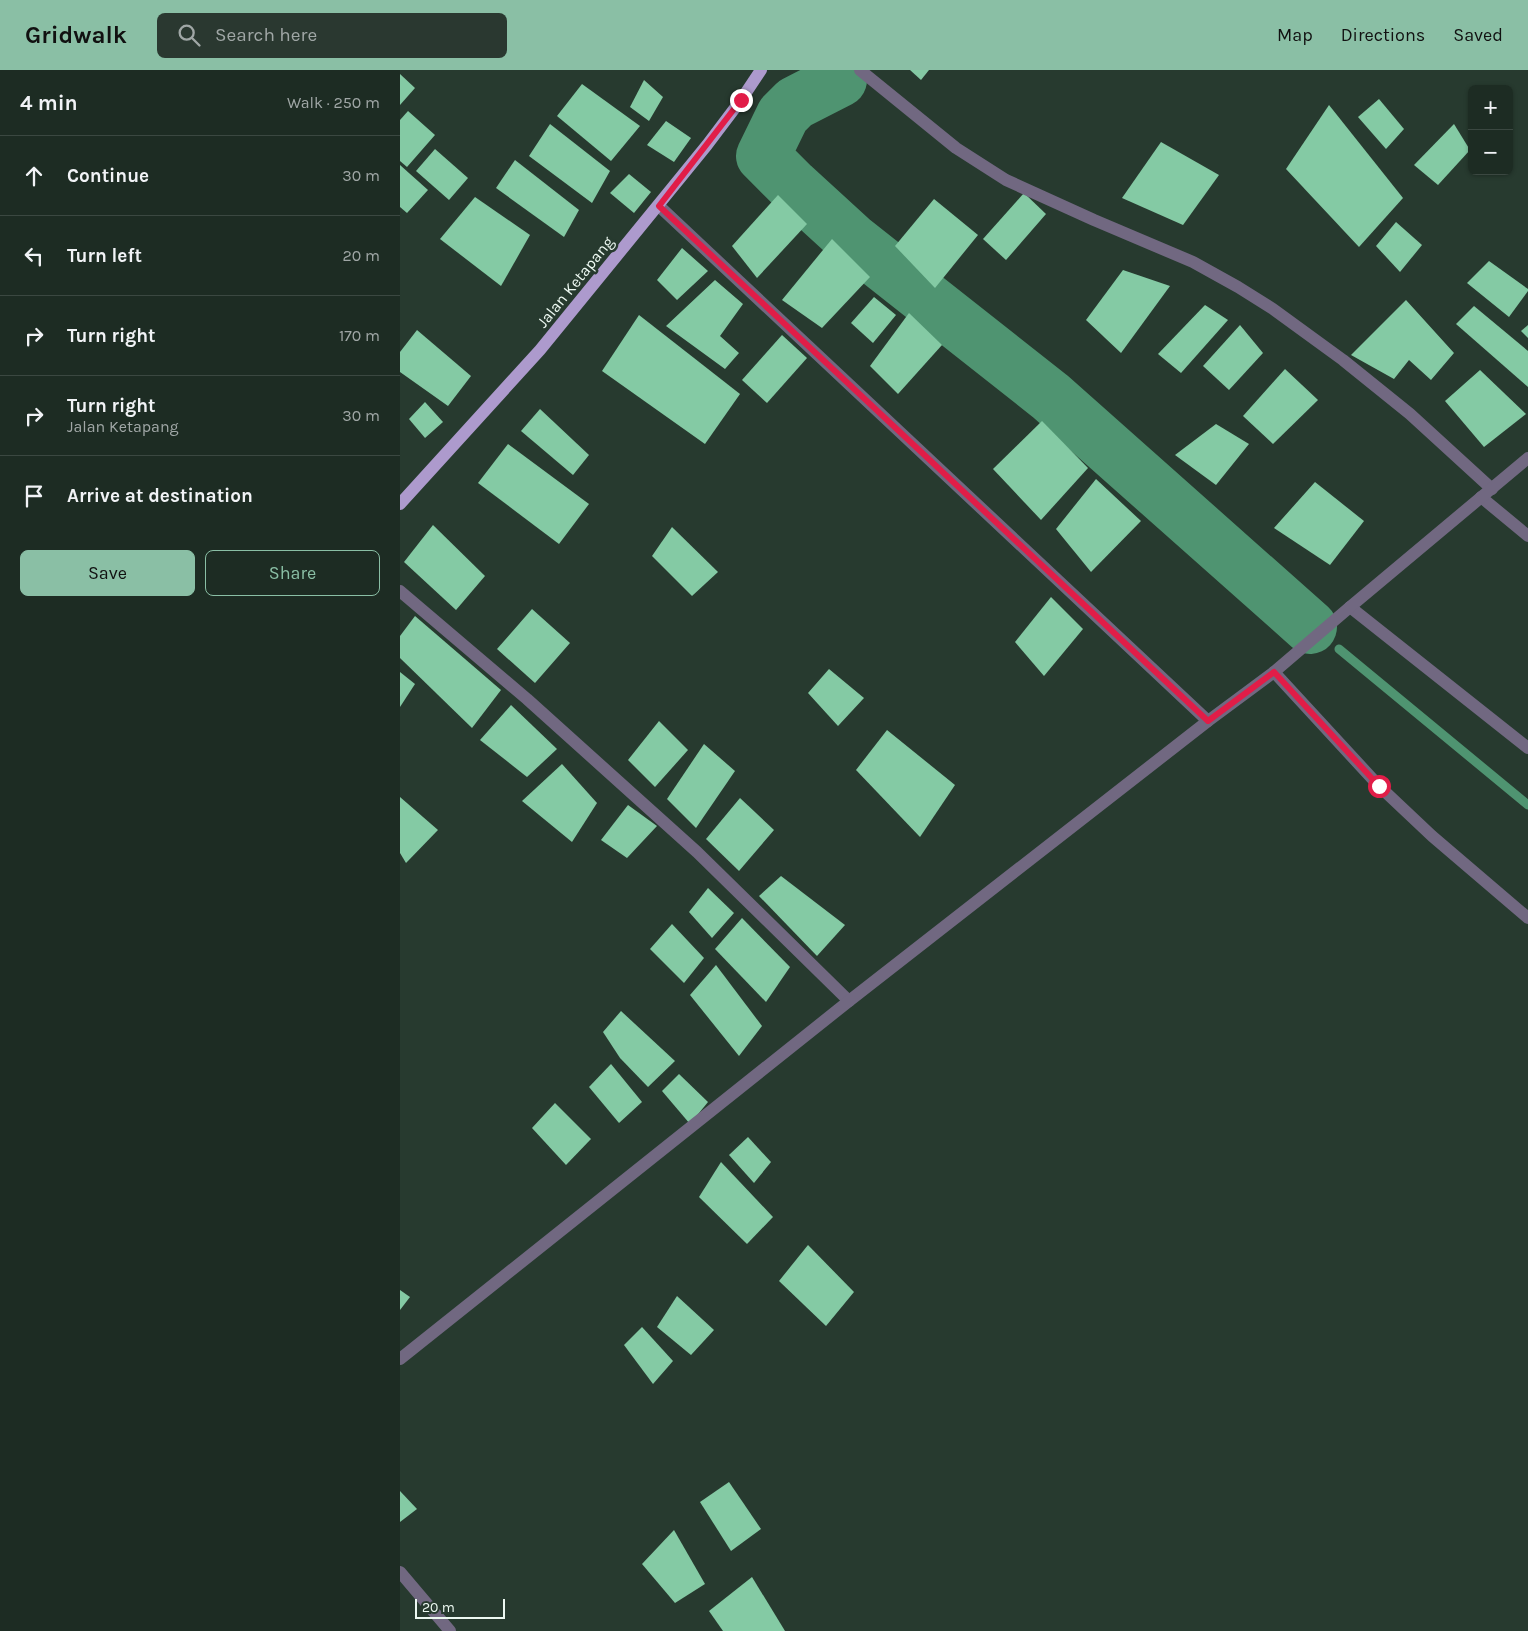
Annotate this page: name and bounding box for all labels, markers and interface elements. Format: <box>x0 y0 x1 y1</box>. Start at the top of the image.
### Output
search box <box>157 13 507 58</box>
text: Gridwalk <box>25 21 127 49</box>
icon: search <box>175 21 203 49</box>
text: Search here <box>215 24 317 46</box>
text: Map <box>1277 24 1313 46</box>
text: Directions <box>1341 24 1425 46</box>
text: Saved <box>1453 24 1503 46</box>
map controls <box>1468 85 1513 175</box>
button: + <box>1468 85 1513 130</box>
route end <box>730 89 753 112</box>
text: 4 min <box>20 91 78 115</box>
text: Walk · 250 m <box>287 93 380 112</box>
button: − <box>1468 130 1513 175</box>
icon: ahead <box>20 162 48 190</box>
text: Continue <box>67 165 149 187</box>
text: 30 m <box>342 166 380 185</box>
street label: Jalan Ketapang <box>532 233 618 331</box>
icon: left <box>20 242 48 270</box>
text: Turn left <box>67 245 142 267</box>
text: 20 m <box>342 246 380 265</box>
icon: right <box>20 322 48 350</box>
text: Turn right <box>67 325 156 347</box>
text: 170 m <box>339 326 380 345</box>
text: Turn right <box>67 395 156 417</box>
icon: right <box>20 402 48 430</box>
text: 30 m <box>342 406 380 425</box>
text: Jalan Ketapang <box>67 417 179 436</box>
icon: arrive <box>20 482 48 510</box>
text: Arrive at destination <box>67 485 253 507</box>
button: Save <box>20 550 195 596</box>
button: Share <box>205 550 380 596</box>
route start <box>1368 775 1391 798</box>
scale bar <box>415 1596 505 1619</box>
text: 20 m <box>422 1599 455 1616</box>

